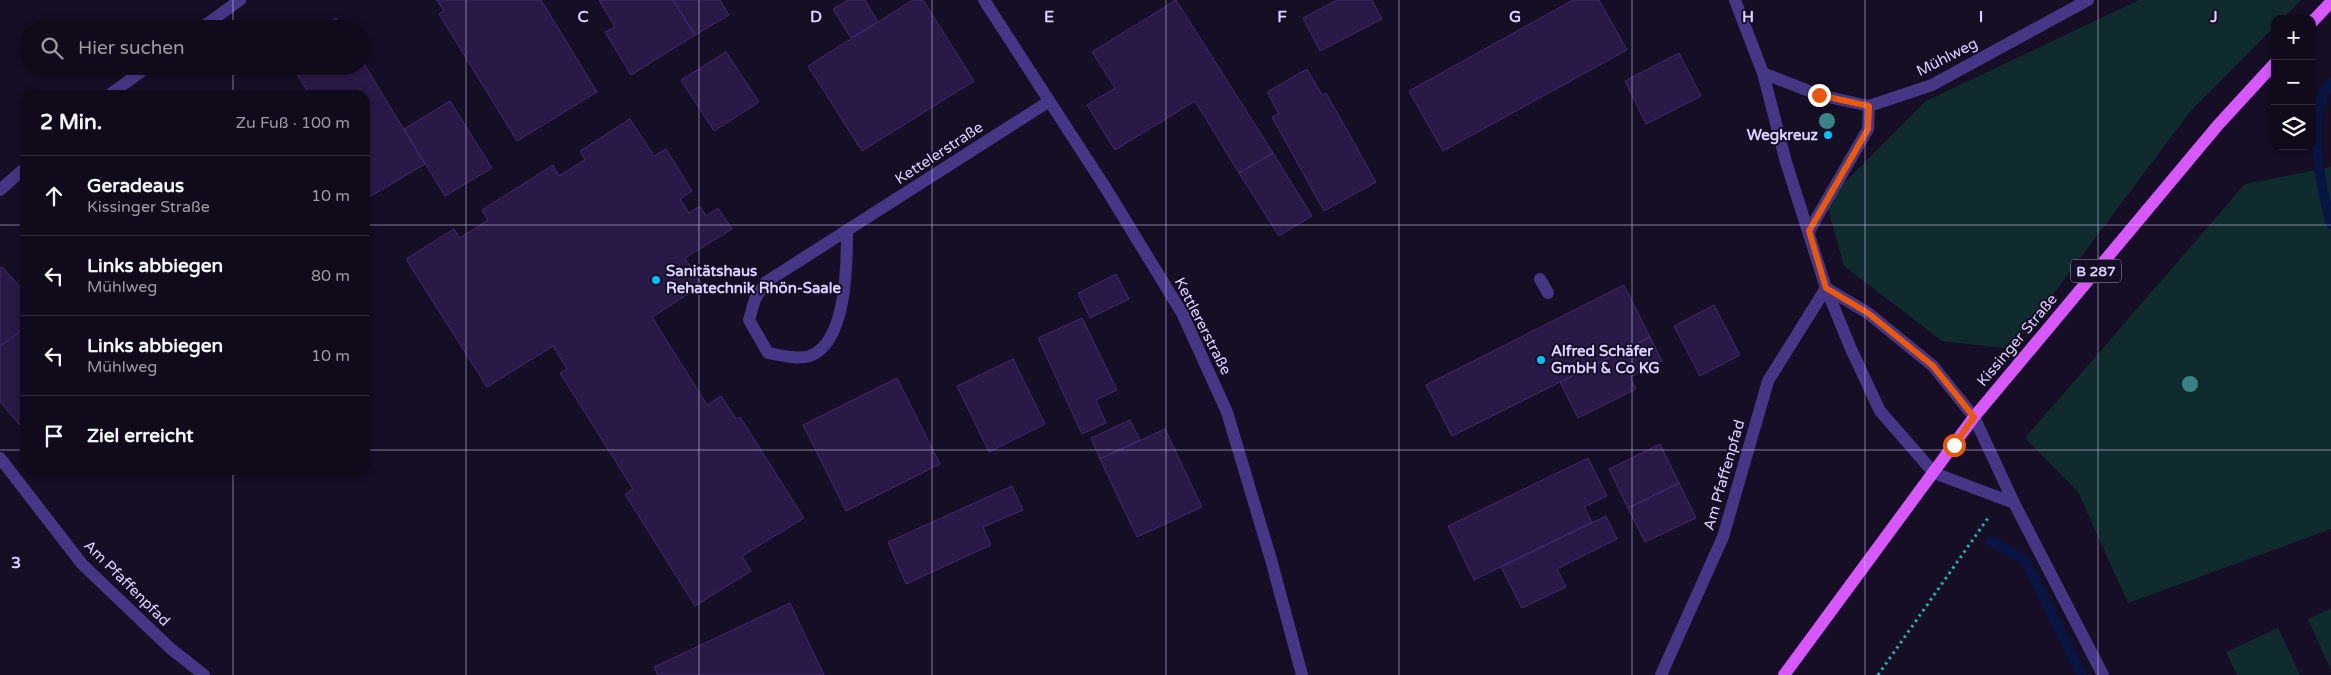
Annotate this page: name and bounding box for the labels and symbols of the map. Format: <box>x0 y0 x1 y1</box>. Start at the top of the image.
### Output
text: C <box>577 7 589 27</box>
text: D <box>810 7 822 27</box>
text: E <box>1044 7 1054 27</box>
text: F <box>1277 7 1287 27</box>
text: G <box>1509 7 1521 27</box>
text: H <box>1742 7 1754 27</box>
text: I <box>1979 7 1983 27</box>
text: J <box>2209 7 2218 27</box>
street label: Mühlweg <box>1913 34 1981 80</box>
route end <box>1808 84 1831 107</box>
street label: Kettelerstraße <box>892 118 986 188</box>
place label: Wegkreuz <box>1747 126 1819 145</box>
marker: Wegkreuz <box>1822 129 1834 141</box>
road number: B 287 <box>2071 260 2121 282</box>
place label: Sanitätshaus Rehatechnik Rhön-Saale <box>666 262 841 297</box>
marker: Sanitätshaus Rehatechnik Rhön-Saale <box>650 274 662 286</box>
street label: Kettlererstraße <box>1171 274 1235 378</box>
street label: Kissinger Straße <box>1973 290 2061 390</box>
place label: Alfred Schäfer GmbH & Co KG <box>1551 342 1660 377</box>
marker: Alfred Schäfer GmbH & Co KG <box>1535 354 1547 366</box>
street label: Am Pfaffenpfad <box>1700 418 1748 532</box>
route start <box>1943 434 1966 457</box>
street label: Am Pfaffenpfad <box>80 536 174 630</box>
text: 3 <box>11 553 21 573</box>

